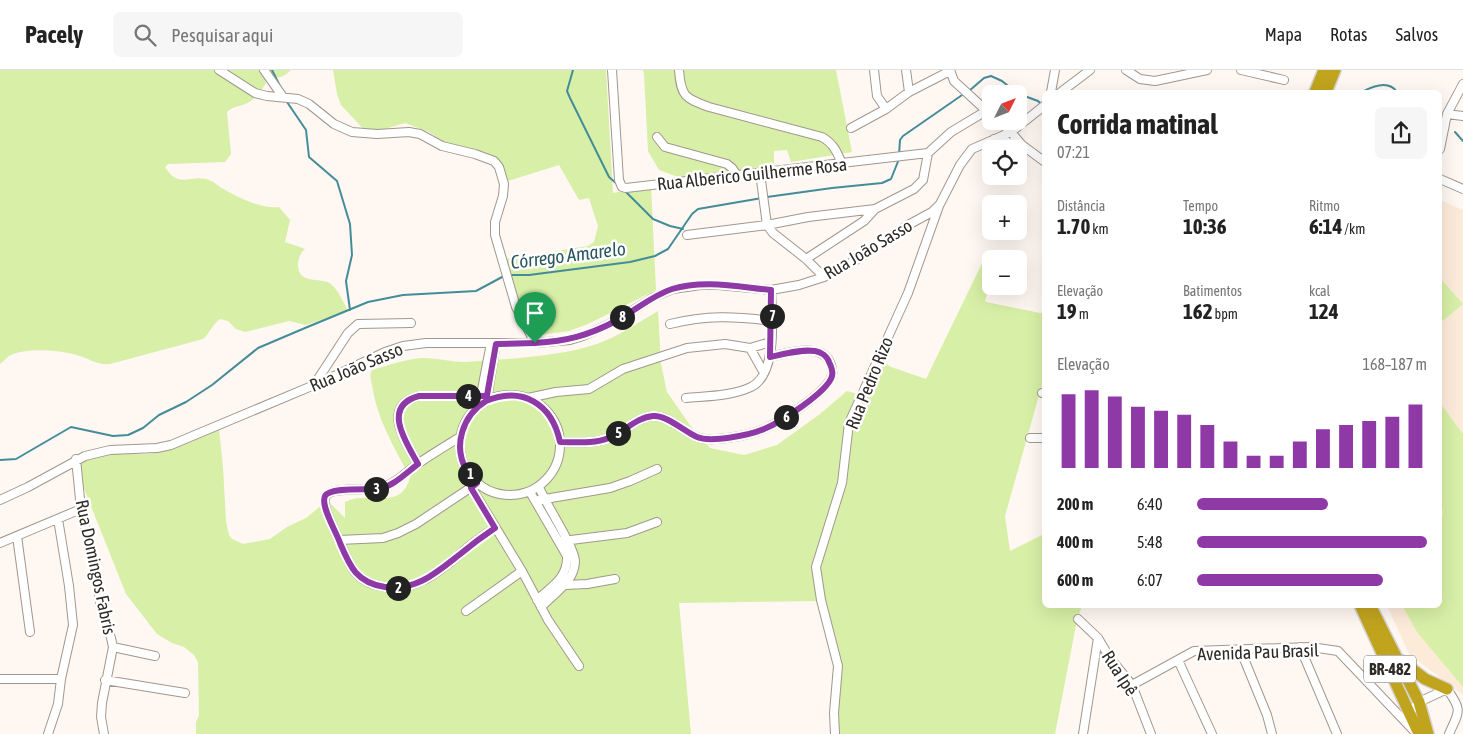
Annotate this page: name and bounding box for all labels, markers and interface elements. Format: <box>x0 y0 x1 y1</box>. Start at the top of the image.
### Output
search box <box>113 12 463 57</box>
text: Pacely <box>25 21 83 48</box>
icon: search <box>131 21 159 49</box>
text: Pesquisar aqui <box>171 24 273 46</box>
text: Mapa <box>1265 24 1302 45</box>
text: Rotas <box>1330 24 1367 45</box>
text: Salvos <box>1395 24 1438 45</box>
north arrow <box>982 85 1028 130</box>
map controls <box>982 85 1027 295</box>
button: share <box>1375 107 1427 159</box>
text: Corrida matinal <box>1057 108 1218 140</box>
button: locate <box>982 140 1027 185</box>
text: 07:21 <box>1057 143 1090 161</box>
street label: Rua Alberico Guilherme Rosa <box>656 154 848 194</box>
button: + <box>982 195 1027 240</box>
text: Distância <box>1057 198 1105 214</box>
text: Tempo <box>1183 198 1218 214</box>
text: Ritmo <box>1309 198 1340 214</box>
street label: Rua João Sasso <box>820 214 916 284</box>
text: 1.70 <box>1057 214 1090 238</box>
text: 10:36 <box>1183 214 1227 238</box>
text: 6:14 <box>1309 214 1342 238</box>
text: km <box>1090 221 1109 237</box>
text: /km <box>1342 221 1365 237</box>
water label: Córrego Amarelo <box>509 237 627 273</box>
button: − <box>982 250 1027 295</box>
text: Elevação <box>1057 283 1103 299</box>
text: Batimentos <box>1183 283 1242 299</box>
text: kcal <box>1309 283 1330 299</box>
pin <box>514 292 556 343</box>
icon: arrive <box>521 299 549 327</box>
text: 19 <box>1057 299 1077 323</box>
text: 162 <box>1183 299 1213 323</box>
text: 124 <box>1309 299 1339 323</box>
pin: 8 <box>610 304 634 330</box>
pin: 7 <box>760 304 784 328</box>
text: m <box>1077 306 1089 322</box>
text: bpm <box>1213 306 1238 322</box>
text: 7 <box>769 308 776 324</box>
text: 8 <box>619 309 626 325</box>
street label: Rua Pedro Rizo <box>841 334 897 432</box>
street label: Rua João Sasso <box>306 338 406 396</box>
text: Elevação <box>1057 355 1110 373</box>
text: 168–187 m <box>1363 355 1427 373</box>
pin: 4 <box>456 384 480 408</box>
text: 4 <box>465 388 472 404</box>
pin: 6 <box>774 404 798 430</box>
text: 6 <box>783 409 790 425</box>
pin: 5 <box>606 420 630 446</box>
text: 5 <box>615 425 622 441</box>
pin: 1 <box>458 462 482 486</box>
text: 1 <box>467 466 474 482</box>
pin: 3 <box>364 476 388 502</box>
text: 3 <box>373 481 380 497</box>
text: 200 m <box>1057 495 1093 513</box>
text: 6:40 <box>1137 495 1162 513</box>
street label: Rua Domingos Fabris <box>71 498 121 636</box>
text: 400 m <box>1057 533 1093 551</box>
text: 5:48 <box>1137 533 1162 551</box>
text: 600 m <box>1057 571 1093 589</box>
text: 6:07 <box>1137 571 1163 589</box>
pin: 2 <box>386 576 410 600</box>
text: 2 <box>395 580 402 596</box>
street label: Avenida Pau Brasil <box>1197 639 1319 665</box>
street label: Rua Ipê <box>1098 646 1142 700</box>
road number: BR-482 <box>1364 656 1416 682</box>

